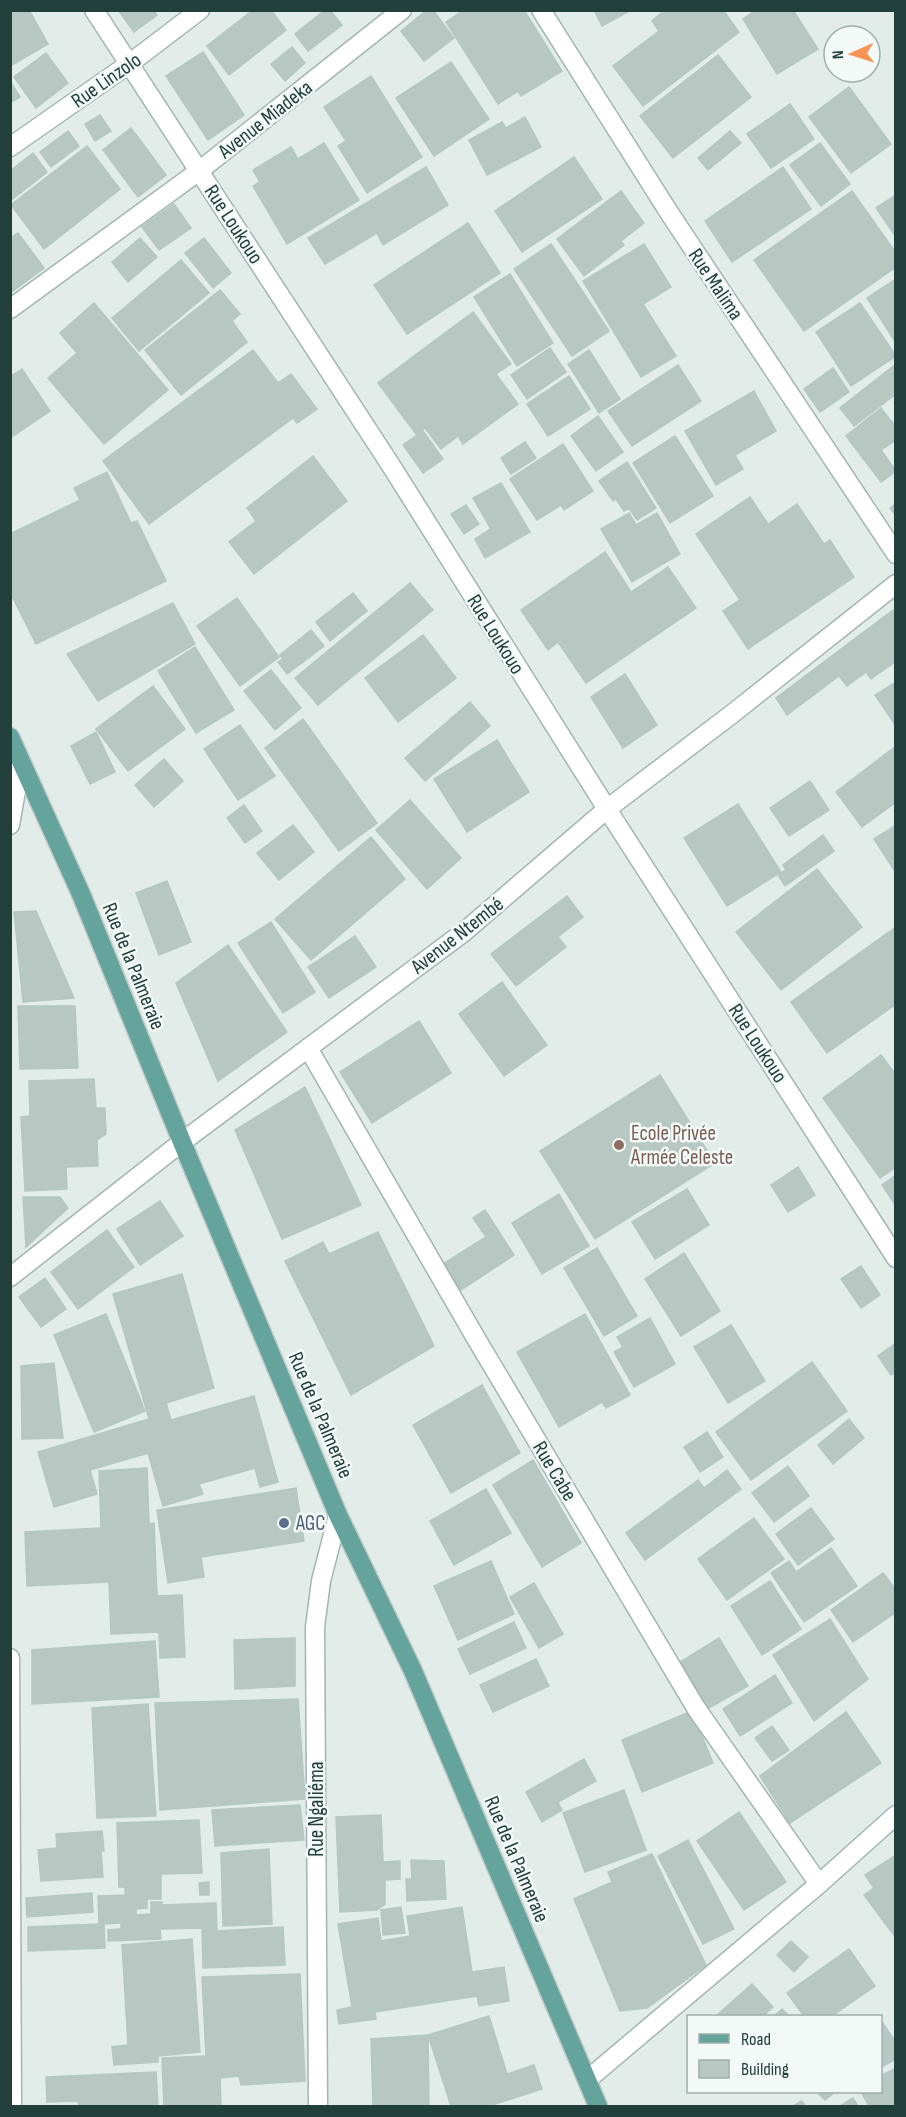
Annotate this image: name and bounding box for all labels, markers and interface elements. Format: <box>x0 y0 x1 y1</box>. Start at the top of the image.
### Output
north arrow <box>822 24 882 84</box>
street label: Rue Linzolo <box>67 47 146 113</box>
text: N <box>829 50 848 59</box>
street label: Avenue Miadeka <box>213 75 317 164</box>
street label: Rue Loukouo <box>199 180 268 268</box>
street label: Rue Malima <box>683 244 748 325</box>
street label: Rue Loukouo <box>461 590 530 679</box>
street label: Avenue Ntembé <box>405 891 509 980</box>
street label: Rue de la Palmeraie <box>97 899 170 1033</box>
street label: Rue Loukouo <box>723 999 792 1087</box>
place label: Ecole Privée Armée Celeste <box>630 1121 733 1170</box>
marker: Ecole Privée Armée Celeste <box>612 1138 626 1152</box>
street label: Rue de la Palmeraie <box>283 1348 358 1482</box>
street label: Rue Cabe <box>527 1437 582 1506</box>
place label: AGC <box>295 1511 326 1536</box>
marker: AGC <box>277 1516 291 1530</box>
street label: Rue Ngaliéma <box>304 1761 329 1857</box>
street label: Rue de la Palmeraie <box>479 1792 554 1926</box>
legend <box>687 2015 882 2093</box>
text: Road <box>741 2029 771 2050</box>
text: Building <box>741 2059 789 2080</box>

